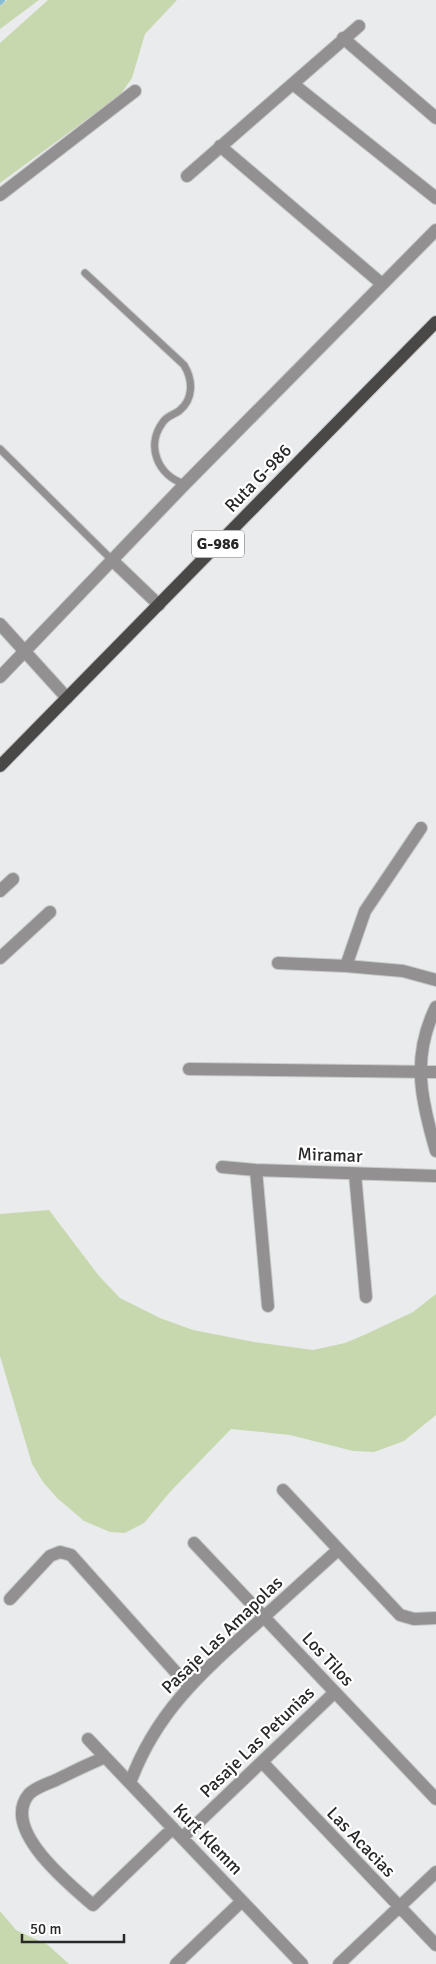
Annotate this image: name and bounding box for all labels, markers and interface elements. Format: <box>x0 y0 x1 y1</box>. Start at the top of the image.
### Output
street label: Ruta G-986 <box>220 439 296 517</box>
road number: G-986 <box>192 530 244 558</box>
street label: Miramar <box>297 1143 363 1167</box>
street label: Pasaje Las Amapolas <box>157 1571 287 1698</box>
street label: Los Tilos <box>297 1627 359 1691</box>
street label: Pasaje Las Petunias <box>195 1682 319 1802</box>
street label: Kurt Klemm <box>168 1799 248 1879</box>
street label: Las Acacias <box>322 1802 400 1882</box>
scale bar <box>22 1912 125 1944</box>
text: 50 m <box>30 1920 61 1938</box>

